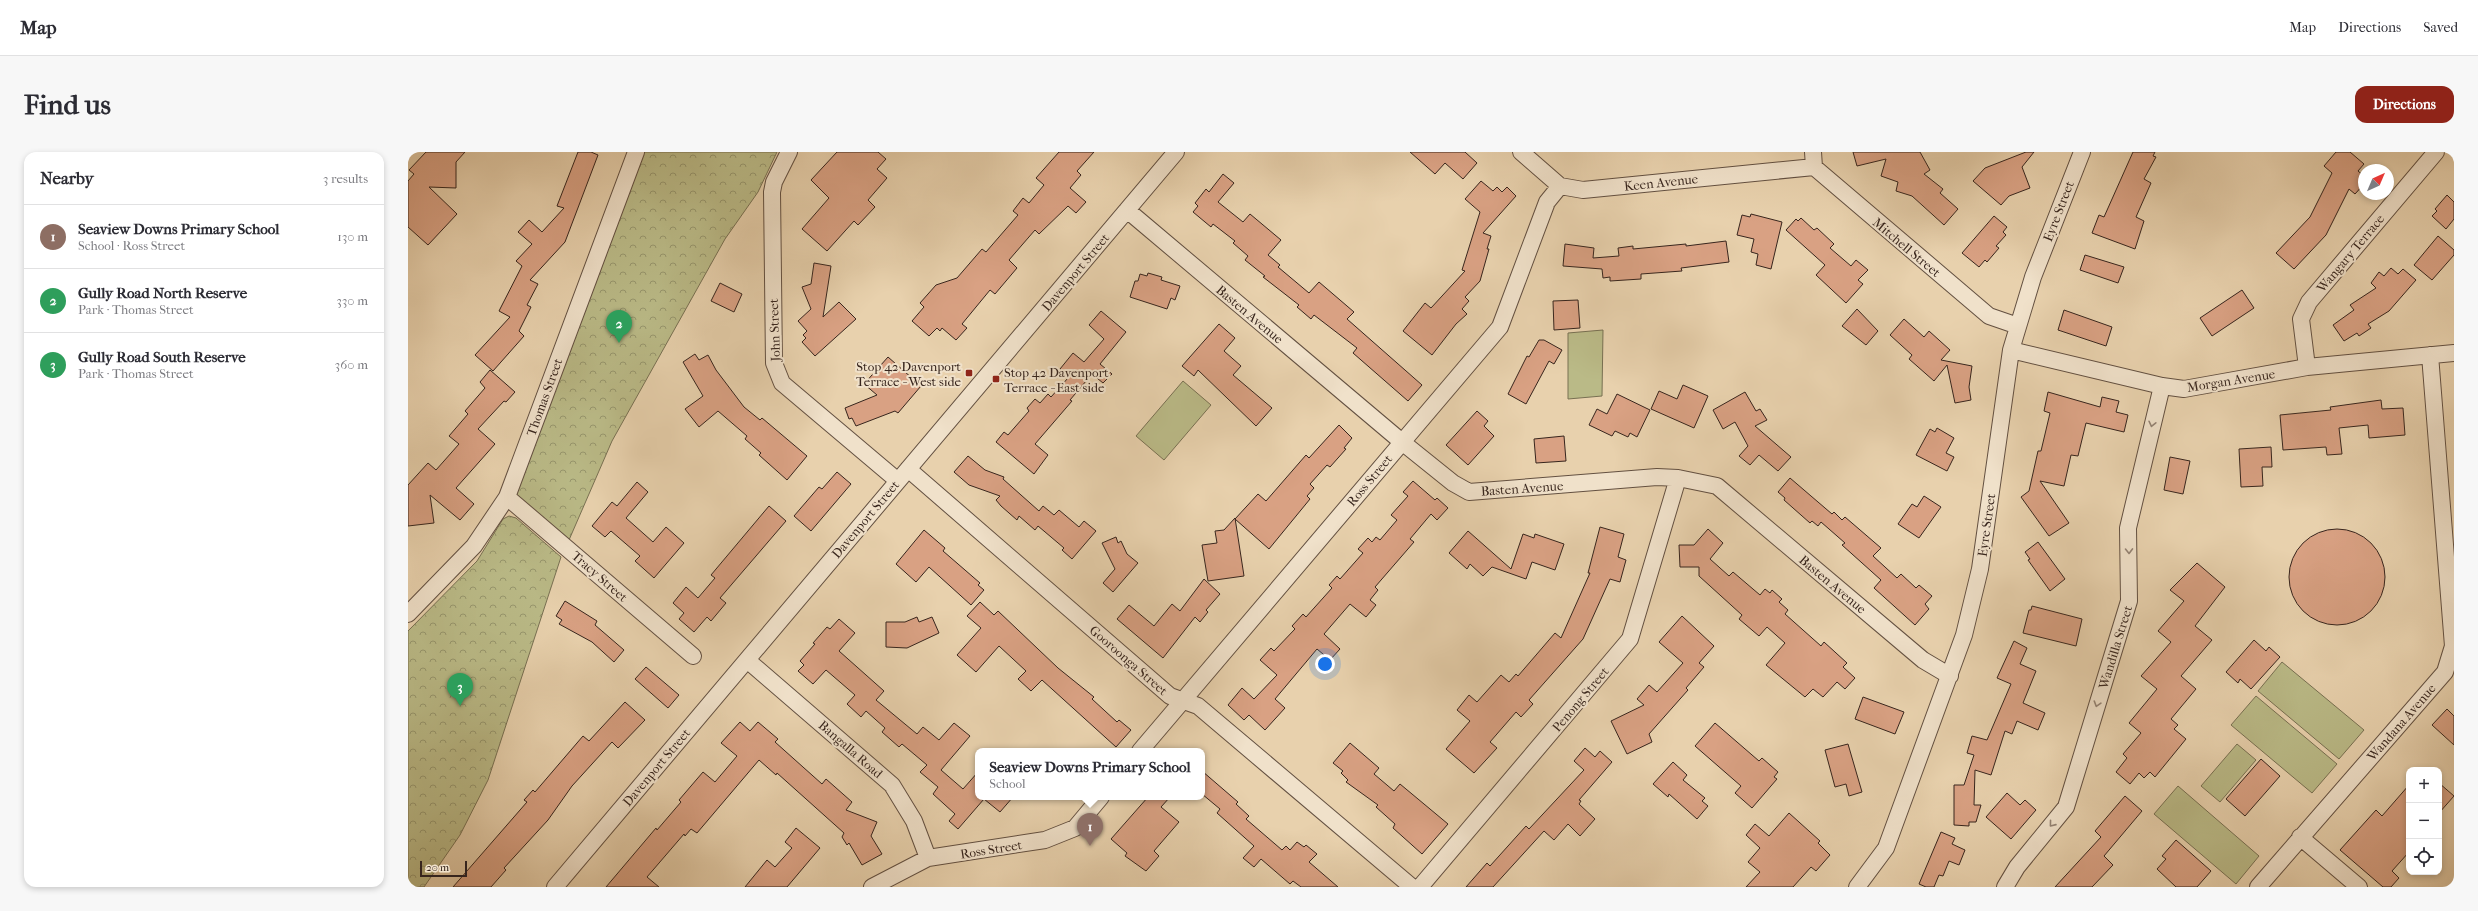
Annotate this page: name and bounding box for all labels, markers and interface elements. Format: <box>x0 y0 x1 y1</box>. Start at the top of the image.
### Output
text: Map <box>20 17 56 39</box>
text: Map <box>2289 19 2316 36</box>
text: Directions <box>2338 19 2401 36</box>
text: Saved <box>2423 19 2458 36</box>
button: Directions <box>2355 86 2454 123</box>
text: Find us <box>24 88 111 121</box>
north arrow <box>2358 164 2394 200</box>
text: Nearby <box>40 168 94 188</box>
text: 3 results <box>323 171 368 186</box>
street label: Keen Avenue <box>1623 171 1699 194</box>
street label: Eyre Street <box>2040 178 2077 244</box>
street label: Wangary Terrace <box>2313 211 2388 296</box>
street label: Mitchell Street <box>1870 215 1944 280</box>
text: Seaview Downs Primary School <box>78 220 280 238</box>
text: 1 <box>51 229 55 244</box>
text: 130 m <box>337 229 368 244</box>
street label: Davenport Street <box>1039 230 1112 314</box>
text: School · Ross Street <box>78 238 185 253</box>
street label: Basten Avenue <box>1213 282 1287 347</box>
text: Gully Road North Reserve <box>78 284 247 302</box>
text: 2 <box>50 293 56 308</box>
text: 330 m <box>337 293 368 308</box>
street label: John Street <box>766 298 783 363</box>
text: Park · Thomas Street <box>78 302 194 317</box>
pin: 2 <box>606 310 632 343</box>
text: Gully Road South Reserve <box>78 348 246 366</box>
street label: Thomas Street <box>523 356 566 438</box>
text: 3 <box>50 357 56 372</box>
text: 360 m <box>335 357 368 372</box>
place label: Stop 42 Davenport Terrace - West side <box>856 359 962 389</box>
place label: Stop 42 Davenport Terrace - East side <box>1004 365 1109 395</box>
text: Park · Thomas Street <box>78 366 194 381</box>
street label: Morgan Avenue <box>2186 366 2277 395</box>
marker: Stop 42 Davenport Terrace - West side <box>964 368 974 378</box>
marker: Stop 42 Davenport Terrace - East side <box>991 374 1001 384</box>
one-way arrow <box>2149 421 2157 427</box>
street label: Ross Street <box>1344 451 1395 509</box>
street label: Davenport Street <box>829 477 902 561</box>
street label: Basten Avenue <box>1480 478 1564 499</box>
street label: Eyre Street <box>1975 492 1998 558</box>
street label: Tracy Street <box>569 548 631 605</box>
one-way arrow <box>2124 548 2133 554</box>
street label: Basten Avenue <box>1796 552 1870 617</box>
street label: Wandilla Street <box>2095 603 2135 692</box>
street label: Gooroonga Street <box>1087 622 1171 699</box>
your location <box>1315 654 1335 674</box>
street label: Penong Street <box>1549 664 1612 735</box>
pin: 3 <box>447 673 473 706</box>
street label: Wandana Avenue <box>2363 680 2439 765</box>
one-way arrow <box>2093 700 2102 707</box>
street label: Bangalla Road <box>816 718 886 782</box>
street label: Davenport Street <box>620 725 693 809</box>
popup <box>975 748 1205 800</box>
text: Seaview Downs Primary School <box>989 758 1191 776</box>
map controls <box>2406 767 2442 875</box>
button: + <box>2406 767 2442 803</box>
text: School <box>989 776 1026 791</box>
button: − <box>2406 803 2442 839</box>
pin: 1 <box>1077 813 1103 846</box>
one-way arrow <box>2049 820 2056 827</box>
street label: Ross Street <box>959 837 1023 862</box>
button: locate <box>2406 839 2442 875</box>
scale bar <box>420 859 467 878</box>
text: 20 m <box>426 861 449 874</box>

